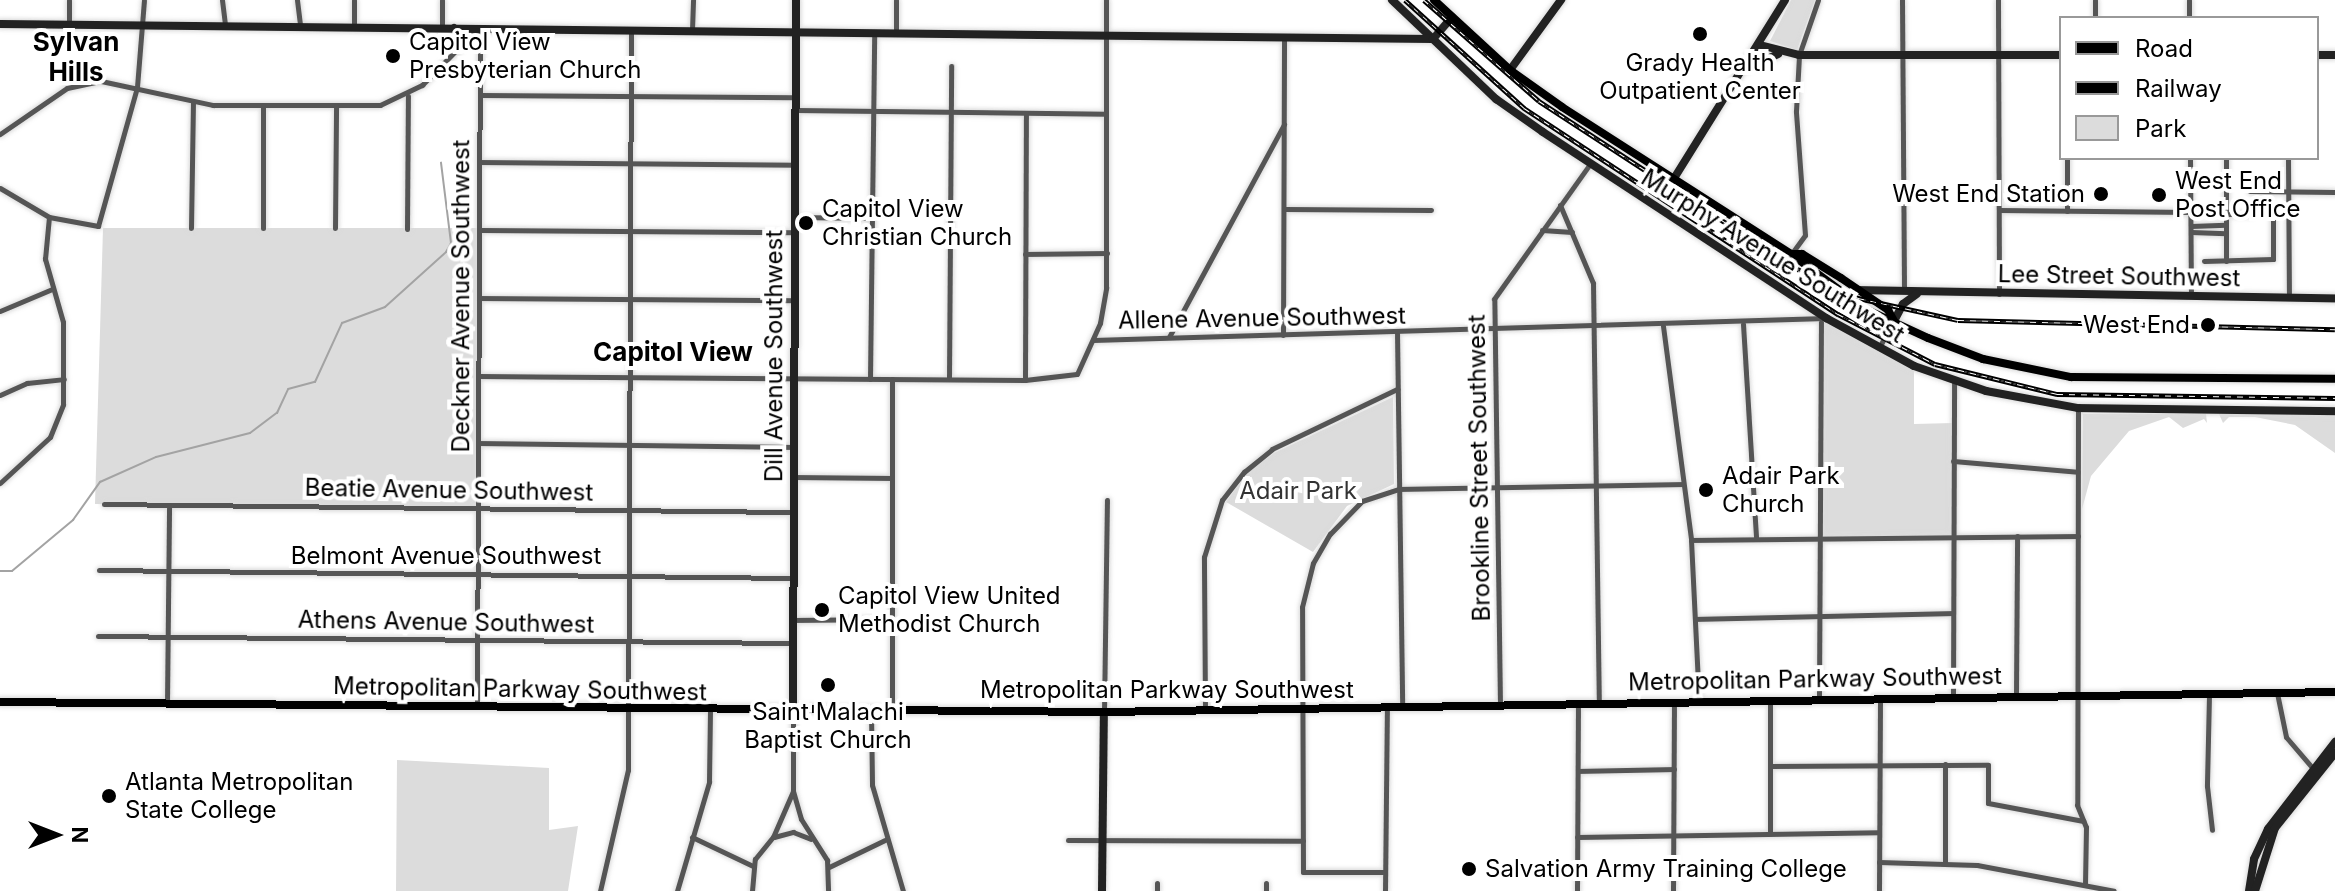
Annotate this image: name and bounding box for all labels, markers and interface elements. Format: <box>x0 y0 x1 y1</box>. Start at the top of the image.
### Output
legend <box>2059 16 2319 160</box>
marker: Grady Health Outpatient Center <box>1689 23 1711 45</box>
district label: Sylvan Hills <box>33 26 119 88</box>
place label: Capitol View Presbyterian Church <box>409 28 641 84</box>
text: Road <box>2135 34 2193 63</box>
marker: Capitol View Presbyterian Church <box>384 47 402 65</box>
place label: Grady Health Outpatient Center <box>1599 49 1801 105</box>
text: Railway <box>2135 74 2222 103</box>
text: Park <box>2135 114 2186 143</box>
street label: Deckner Avenue Southwest <box>447 140 475 452</box>
street label: Murphy Avenue Southwest <box>1636 163 1910 349</box>
place label: West End Post Office <box>2175 167 2301 223</box>
place label: West End Station <box>1892 180 2085 208</box>
marker: West End Station <box>2092 185 2110 203</box>
marker: West End Post Office <box>2150 186 2168 204</box>
place label: Capitol View Christian Church <box>822 195 1012 251</box>
marker: Capitol View Christian Church <box>797 214 815 232</box>
street label: Dill Avenue Southwest <box>760 230 788 482</box>
street label: Lee Street Southwest <box>1998 259 2240 293</box>
street label: Allene Avenue Southwest <box>1118 301 1406 335</box>
place label: West End <box>2083 311 2190 339</box>
street label: Brookline Street Southwest <box>1462 314 1496 622</box>
marker: West End <box>2197 314 2219 336</box>
district label: Capitol View <box>593 336 753 368</box>
place label: Adair Park Church <box>1722 462 1840 518</box>
street label: Beatie Avenue Southwest <box>304 473 594 507</box>
park label: Adair Park <box>1239 477 1357 505</box>
marker: Adair Park Church <box>1697 481 1715 499</box>
street label: Belmont Avenue Southwest <box>291 542 601 570</box>
place label: Capitol View United Methodist Church <box>838 582 1061 638</box>
marker: Capitol View United Methodist Church <box>813 601 831 619</box>
street label: Athens Avenue Southwest <box>298 605 594 639</box>
street label: Metropolitan Parkway Southwest <box>1628 661 2002 697</box>
street label: Metropolitan Parkway Southwest <box>333 671 707 707</box>
marker: Saint Malachi Baptist Church <box>819 676 837 694</box>
street label: Metropolitan Parkway Southwest <box>980 676 1354 704</box>
place label: Saint Malachi Baptist Church <box>744 698 912 754</box>
place label: Atlanta Metropolitan State College <box>125 768 353 824</box>
marker: Atlanta Metropolitan State College <box>100 787 118 805</box>
north arrow <box>16 795 96 875</box>
text: N <box>67 827 93 843</box>
place label: Salvation Army Training College <box>1485 855 1847 883</box>
marker: Salvation Army Training College <box>1460 860 1478 878</box>

